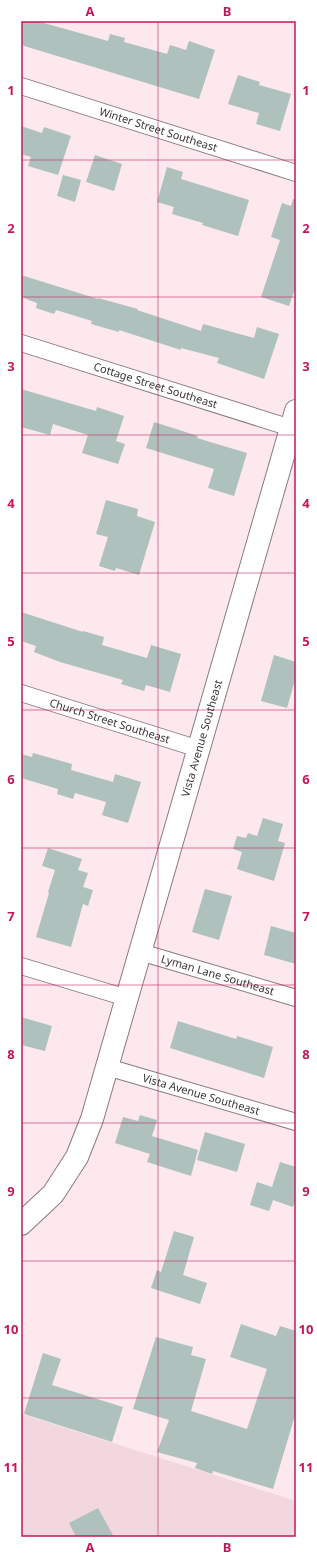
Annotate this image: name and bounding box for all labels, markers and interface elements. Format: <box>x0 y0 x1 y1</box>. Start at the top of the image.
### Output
text: A <box>86 2 95 20</box>
text: B <box>223 2 231 20</box>
text: 1 <box>7 81 15 99</box>
text: 1 <box>302 81 310 99</box>
street label: Winter Street Southeast <box>97 103 219 155</box>
text: 2 <box>7 219 15 237</box>
text: 2 <box>302 219 310 237</box>
text: 3 <box>7 357 15 375</box>
text: 3 <box>302 357 310 375</box>
street label: Cottage Street Southeast <box>92 358 220 411</box>
text: 4 <box>7 494 15 512</box>
text: 4 <box>302 494 310 512</box>
text: 5 <box>7 632 15 650</box>
text: 5 <box>302 632 310 650</box>
street label: Vista Avenue Southeast <box>177 678 225 799</box>
street label: Church Street Southeast <box>48 694 172 746</box>
text: 6 <box>7 770 15 788</box>
text: 6 <box>302 770 310 788</box>
text: 7 <box>7 907 15 925</box>
text: 7 <box>302 907 310 925</box>
street label: Lyman Lane Southeast <box>159 951 276 998</box>
text: 8 <box>7 1045 15 1063</box>
text: 8 <box>302 1045 310 1063</box>
street label: Vista Avenue Southeast <box>141 1070 262 1118</box>
text: 9 <box>7 1182 15 1200</box>
text: 9 <box>302 1182 310 1200</box>
text: 10 <box>4 1320 18 1338</box>
text: 10 <box>299 1320 313 1338</box>
text: 11 <box>4 1458 18 1476</box>
text: 11 <box>299 1458 313 1476</box>
text: A <box>86 1538 95 1556</box>
text: B <box>223 1538 231 1556</box>

